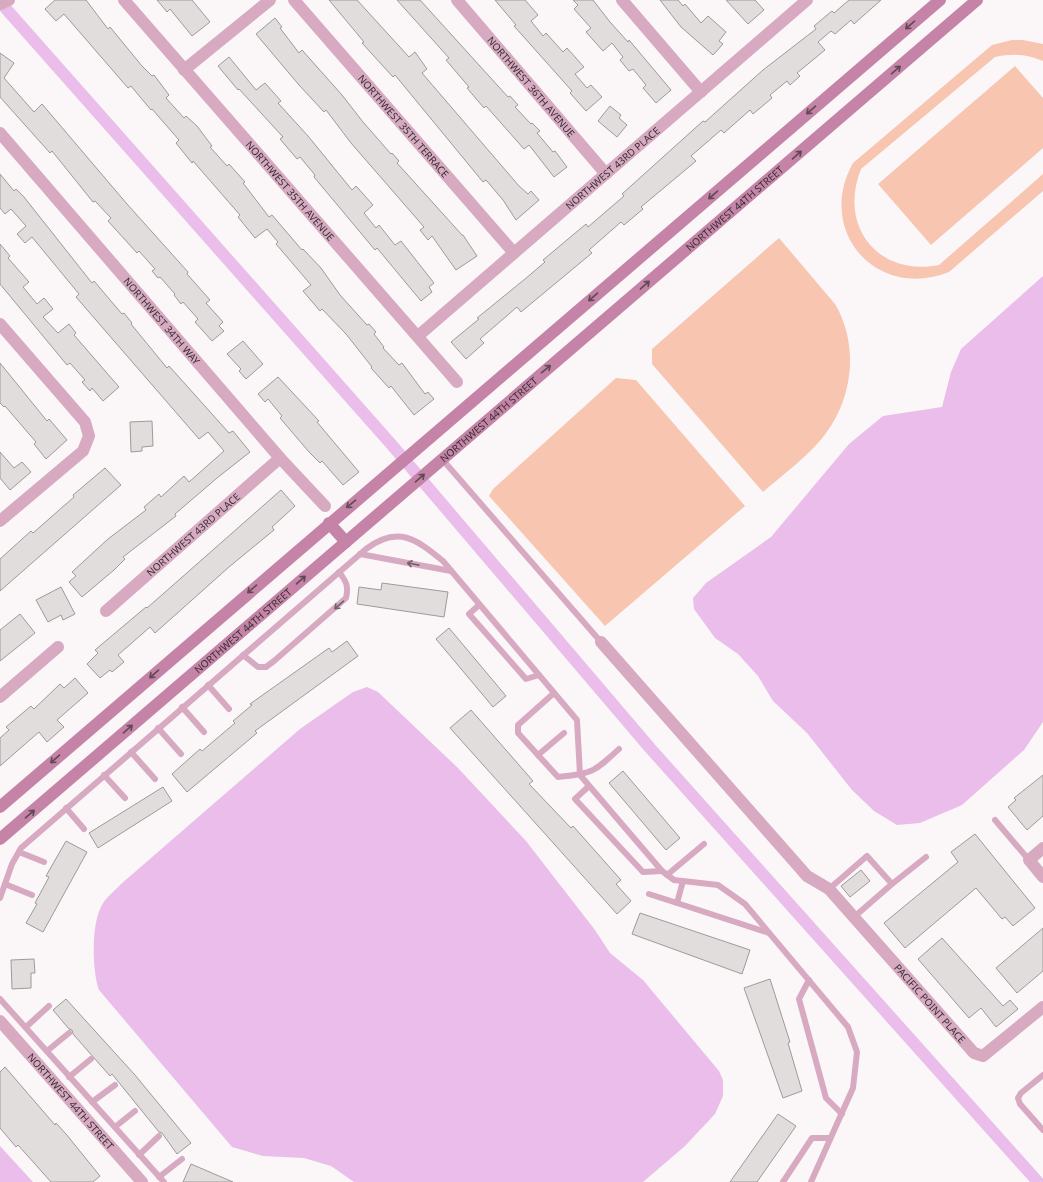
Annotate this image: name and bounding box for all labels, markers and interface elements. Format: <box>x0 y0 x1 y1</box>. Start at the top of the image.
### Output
one-way arrow <box>905 21 915 30</box>
street label: NORTHWEST 36TH AVENUE <box>484 33 578 140</box>
one-way arrow <box>890 66 901 75</box>
street label: NORTHWEST 35TH TERRACE <box>355 72 452 180</box>
one-way arrow <box>806 105 817 114</box>
street label: NORTHWEST 43RD PLACE <box>562 123 663 213</box>
street label: NORTHWEST 35TH AVENUE <box>243 138 338 244</box>
one-way arrow <box>791 150 802 159</box>
street label: NORTHWEST 44TH STREET <box>683 162 786 254</box>
one-way arrow <box>707 190 718 199</box>
street label: NORTHWEST 34TH WAY <box>120 274 203 368</box>
one-way arrow <box>640 280 650 289</box>
one-way arrow <box>587 293 598 302</box>
one-way arrow <box>541 365 551 374</box>
street label: NORTHWEST 44TH STREET <box>437 373 541 465</box>
one-way arrow <box>414 474 425 483</box>
street label: NORTHWEST 43RD PLACE <box>143 489 243 579</box>
one-way arrow <box>346 500 356 509</box>
one-way arrow <box>407 560 420 568</box>
one-way arrow <box>296 576 306 585</box>
street label: NORTHWEST 44TH STREET <box>191 584 295 676</box>
one-way arrow <box>247 585 258 594</box>
one-way arrow <box>334 600 344 609</box>
one-way arrow <box>149 669 159 679</box>
one-way arrow <box>123 725 133 734</box>
one-way arrow <box>51 754 61 763</box>
one-way arrow <box>24 810 34 819</box>
street label: PACIFIC POINT PLACE <box>891 961 969 1046</box>
street label: NORTHWEST 44TH STREET <box>24 1050 117 1153</box>

